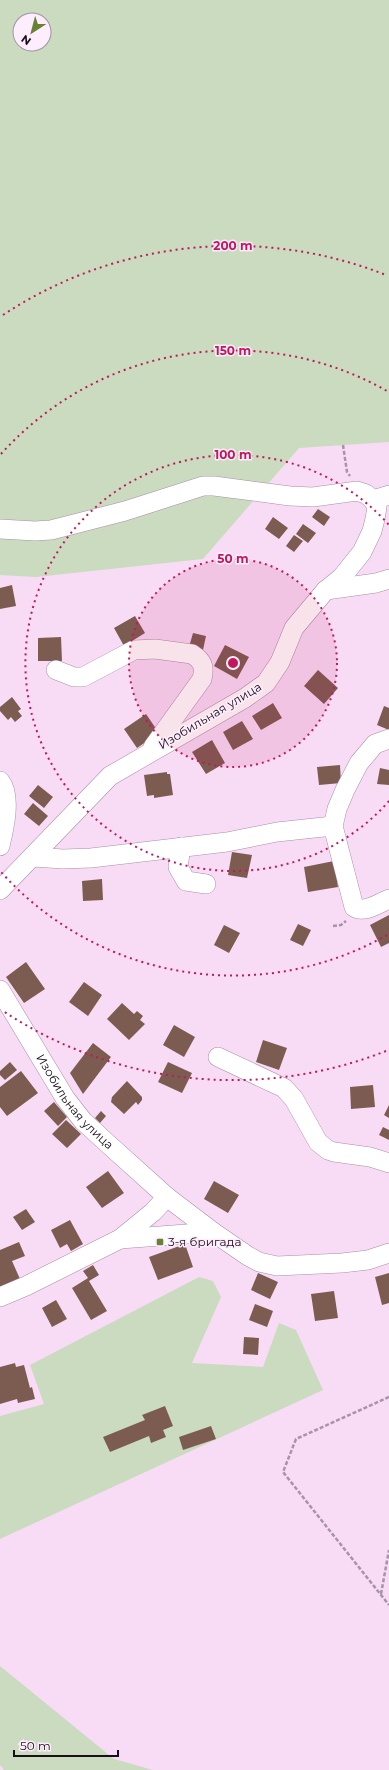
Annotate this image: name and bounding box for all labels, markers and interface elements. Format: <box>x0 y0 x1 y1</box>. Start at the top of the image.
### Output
north arrow <box>12 12 52 52</box>
text: N <box>18 32 34 48</box>
text: 200 m <box>213 238 253 253</box>
text: 150 m <box>215 343 251 358</box>
text: 100 m <box>215 447 251 462</box>
text: 50 m <box>217 551 249 566</box>
centre of rings <box>226 656 240 670</box>
street label: Изобильная улица <box>156 679 264 752</box>
street label: Изобильная улица <box>33 1051 117 1152</box>
place label: 3-я бригада <box>168 1234 241 1249</box>
marker: 3-я бригада <box>155 1237 165 1247</box>
scale bar <box>14 1732 118 1758</box>
text: 50 m <box>20 1738 51 1753</box>

